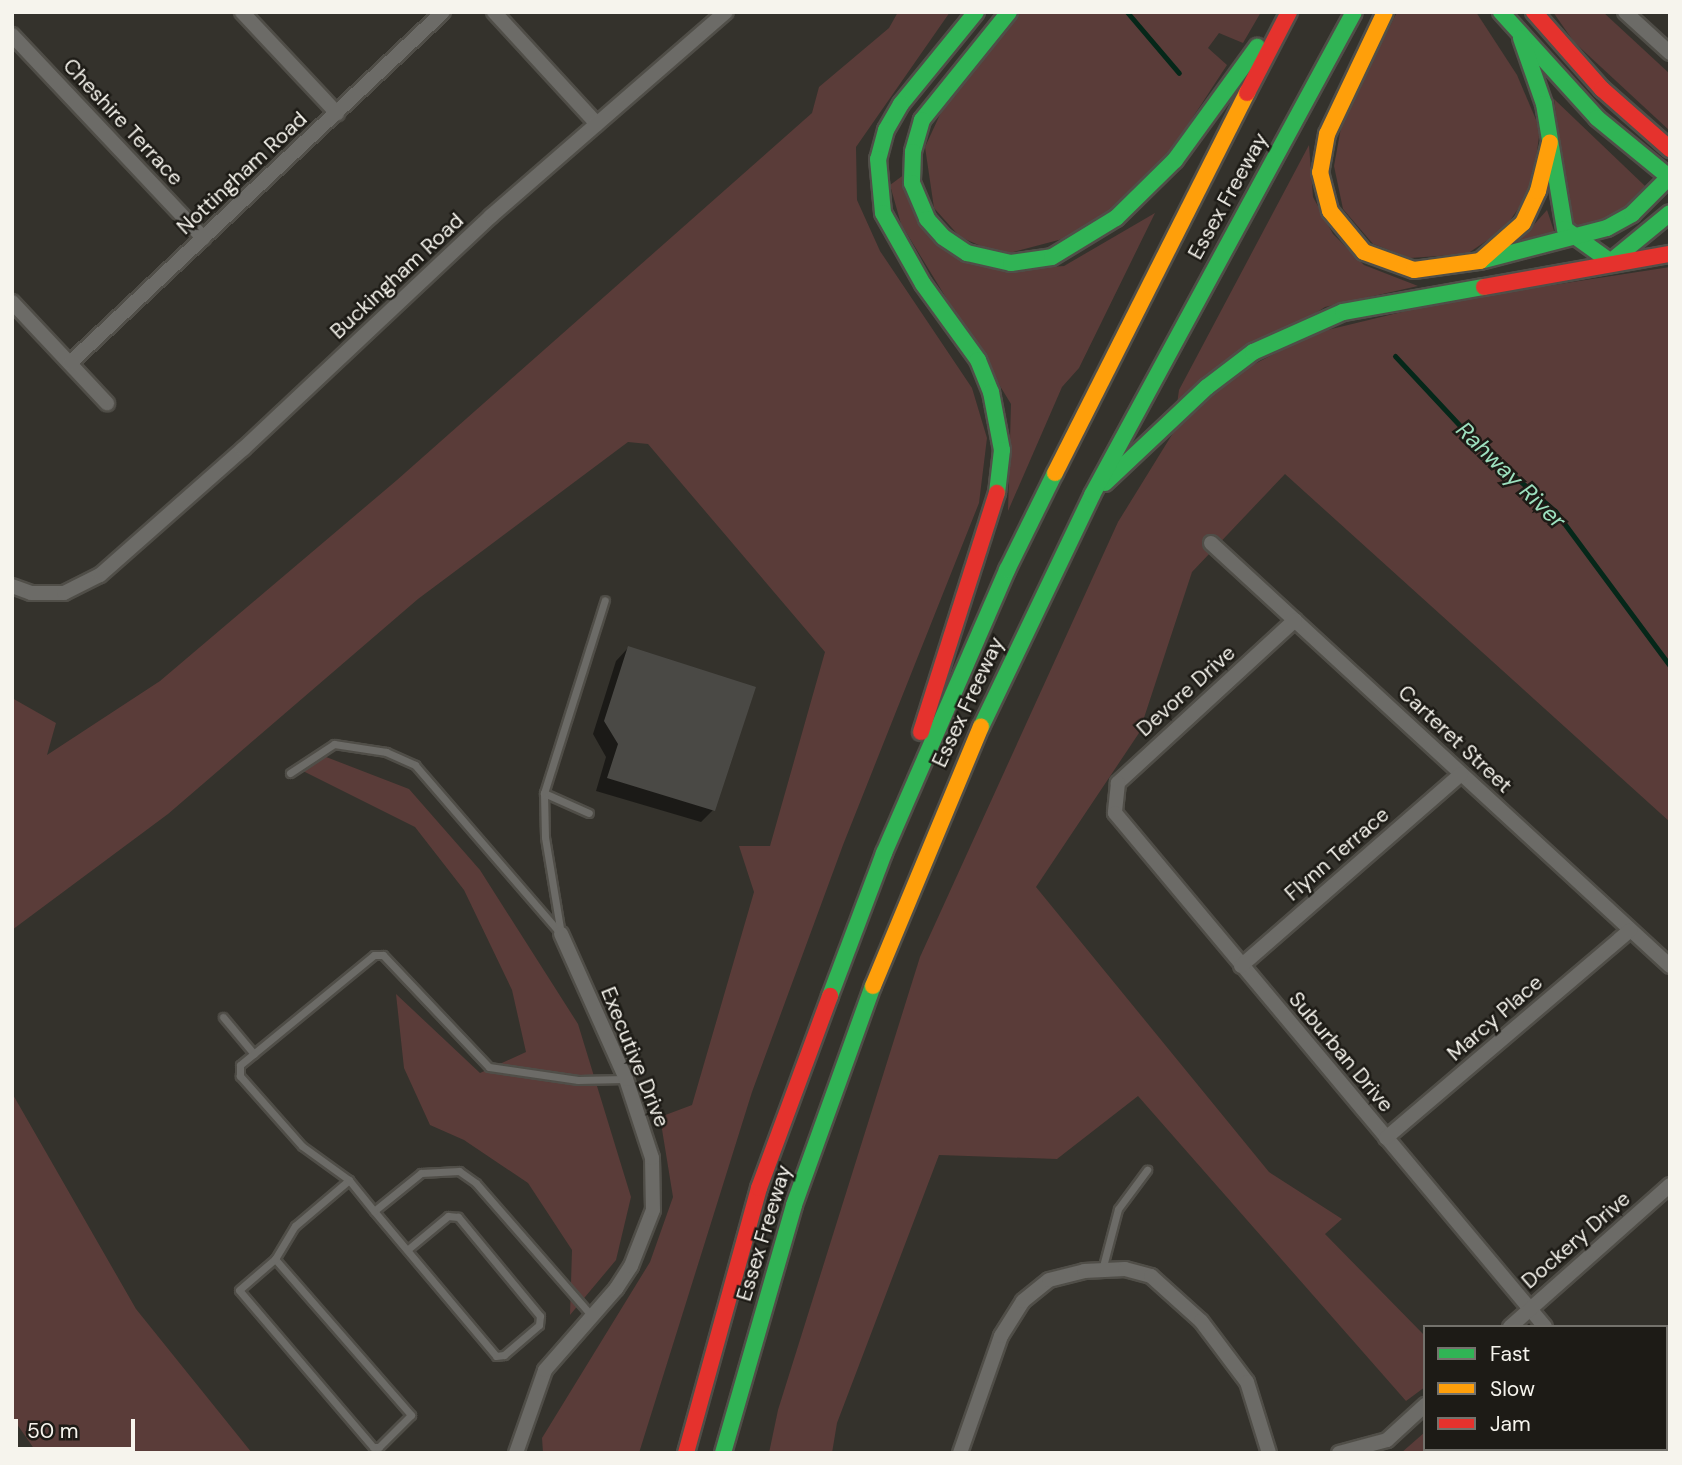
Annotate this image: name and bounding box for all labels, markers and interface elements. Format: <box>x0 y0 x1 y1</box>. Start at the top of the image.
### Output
street label: Cheshire Terrace <box>58 53 188 191</box>
street label: Nottingham Road <box>172 106 312 240</box>
street label: Essex Freeway <box>1183 128 1273 264</box>
street label: Buckingham Road <box>325 208 469 344</box>
water label: Rahway River <box>1451 416 1571 534</box>
street label: Essex Freeway <box>927 633 1009 771</box>
street label: Devore Drive <box>1132 640 1240 742</box>
street label: Carteret Street <box>1393 680 1517 798</box>
street label: Flynn Terrace <box>1280 802 1394 906</box>
street label: Marcy Place <box>1442 970 1548 1066</box>
street label: Executive Drive <box>595 983 675 1131</box>
street label: Suburban Drive <box>1283 987 1399 1117</box>
street label: Essex Freeway <box>731 1162 797 1304</box>
street label: Dockery Drive <box>1517 1186 1635 1294</box>
legend <box>1423 1325 1668 1451</box>
text: Fast <box>1490 1340 1530 1368</box>
text: Slow <box>1490 1375 1535 1403</box>
scale bar <box>18 1406 138 1450</box>
text: Jam <box>1490 1410 1531 1438</box>
text: 50 m <box>27 1417 78 1445</box>

